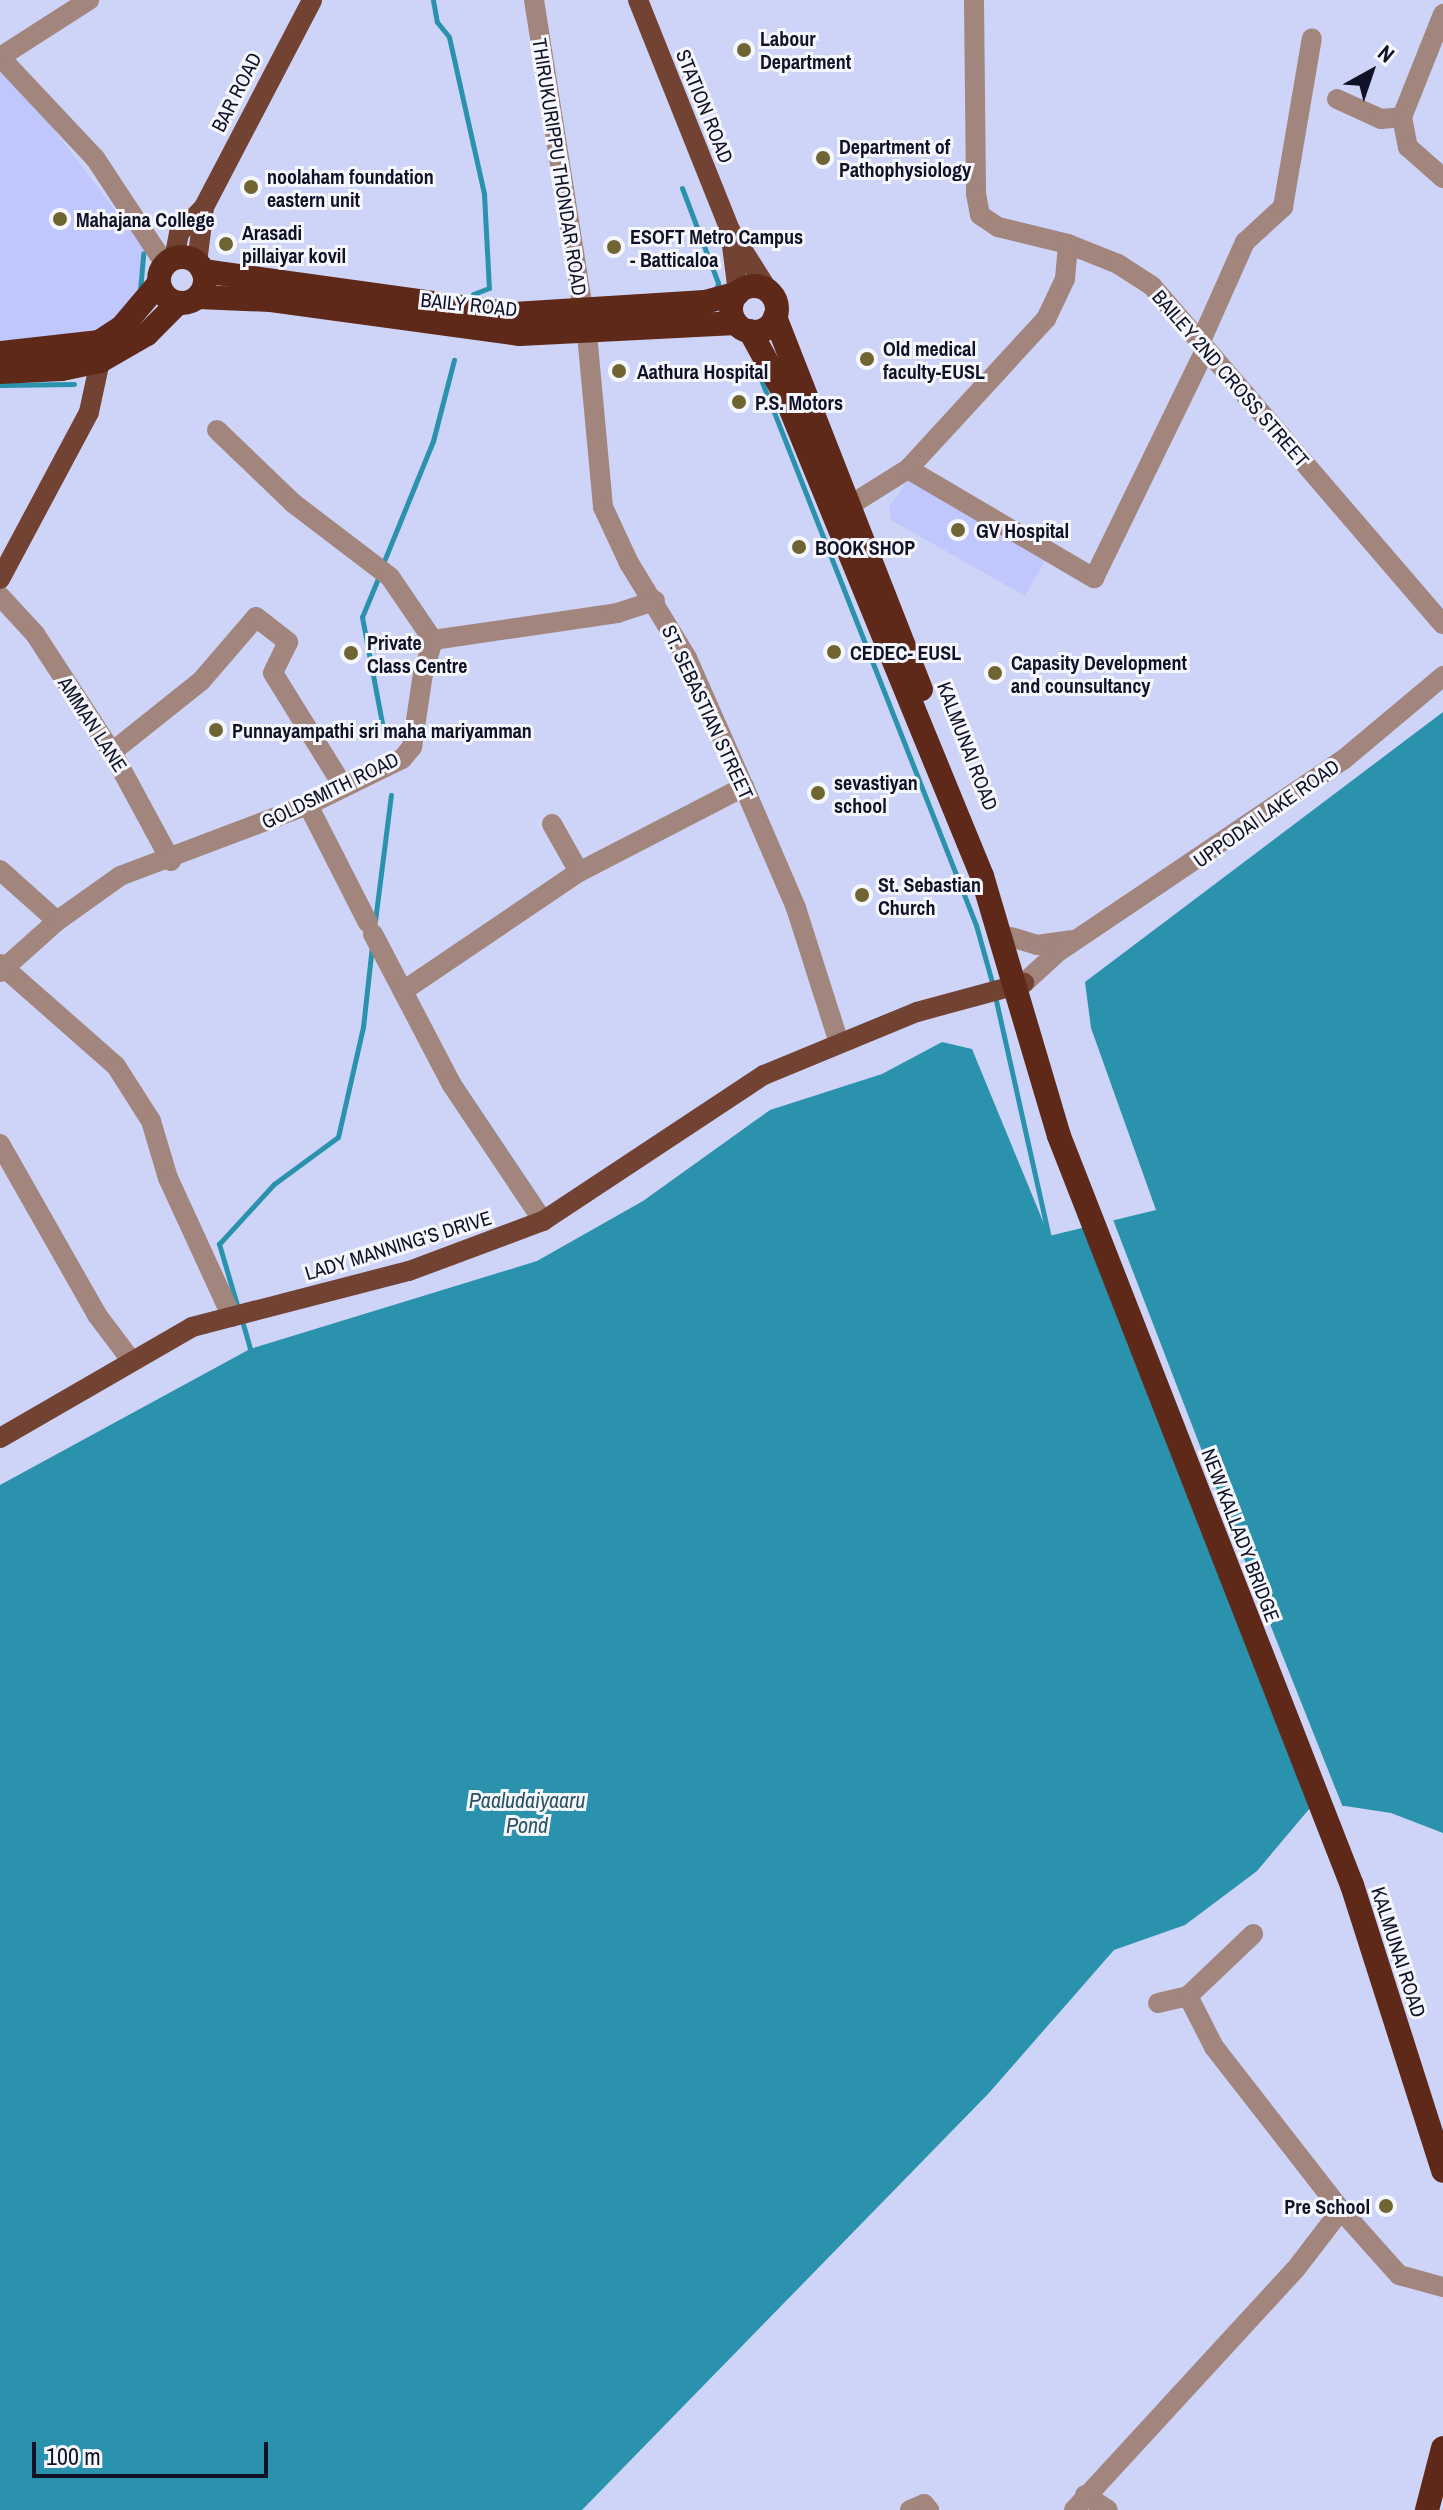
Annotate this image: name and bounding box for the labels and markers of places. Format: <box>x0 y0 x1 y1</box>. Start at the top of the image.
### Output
place label: Labour Department <box>760 26 851 73</box>
marker: Labour Department <box>735 41 753 59</box>
place label: Department of Pathophysiology <box>839 134 971 181</box>
marker: Department of Pathophysiology <box>814 149 832 167</box>
place label: noolaham foundation eastern unit <box>267 164 434 211</box>
marker: noolaham foundation eastern unit <box>242 178 260 196</box>
place label: Mahajana College <box>76 207 215 231</box>
marker: Mahajana College <box>51 210 69 228</box>
place label: Arasadi pillaiyar kovil <box>242 220 346 267</box>
place label: ESOFT Metro Campus - Batticaloa <box>630 224 803 271</box>
marker: Arasadi pillaiyar kovil <box>217 235 235 253</box>
marker: ESOFT Metro Campus - Batticaloa <box>605 238 623 256</box>
place label: Old medical faculty-EUSL <box>883 336 985 383</box>
marker: Old medical faculty-EUSL <box>858 350 876 368</box>
place label: Aathura Hospital <box>637 359 768 383</box>
marker: Aathura Hospital <box>608 360 630 382</box>
place label: P.S. Motors <box>755 390 843 414</box>
marker: P.S. Motors <box>730 393 748 411</box>
place label: GV Hospital <box>976 518 1069 542</box>
marker: GV Hospital <box>947 519 969 541</box>
place label: BOOK SHOP <box>815 535 915 559</box>
marker: BOOK SHOP <box>790 538 808 556</box>
place label: Private Class Centre <box>367 630 467 677</box>
place label: CEDEC- EUSL <box>850 640 961 664</box>
marker: CEDEC- EUSL <box>825 643 843 661</box>
marker: Private Class Centre <box>342 644 360 662</box>
place label: Capasity Development and counsultancy <box>1011 650 1187 697</box>
marker: Capasity Development and counsultancy <box>986 664 1004 682</box>
place label: Punnayampathi sri maha mariyamman <box>232 718 532 742</box>
marker: Punnayampathi sri maha mariyamman <box>207 721 225 739</box>
place label: sevastiyan school <box>834 770 918 817</box>
marker: sevastiyan school <box>809 784 827 802</box>
place label: St. Sebastian Church <box>878 872 981 919</box>
marker: St. Sebastian Church <box>853 886 871 904</box>
place label: Pre School <box>1284 2194 1370 2218</box>
marker: Pre School <box>1377 2197 1395 2215</box>

